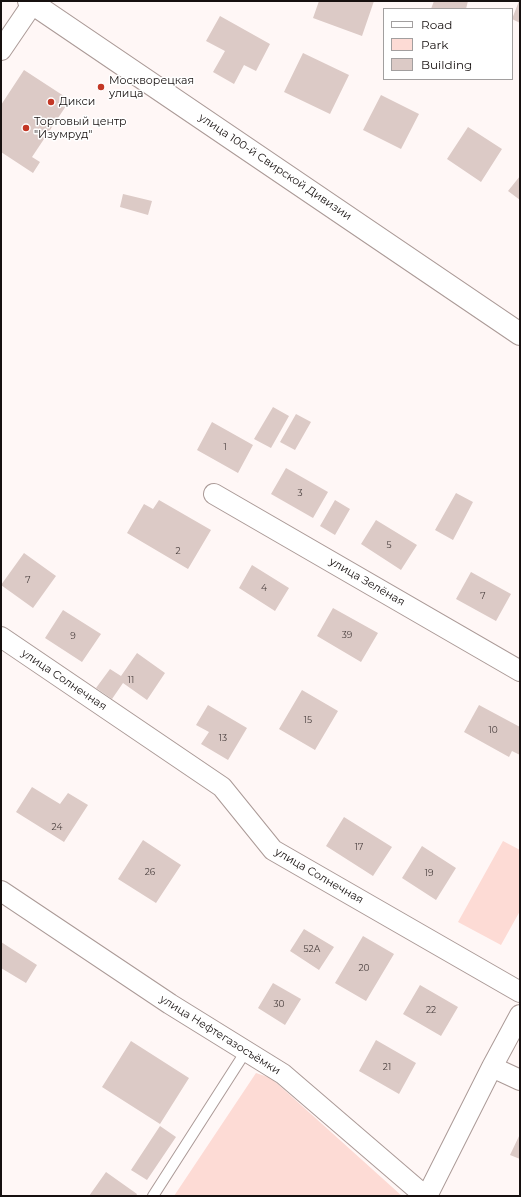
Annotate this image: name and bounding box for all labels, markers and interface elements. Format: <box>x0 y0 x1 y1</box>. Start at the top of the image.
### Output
legend <box>383 8 513 80</box>
text: Road <box>421 17 452 32</box>
text: Park <box>421 37 448 52</box>
text: Building <box>421 57 472 72</box>
place label: Москворецкая улица <box>109 74 194 100</box>
marker: Москворецкая улица <box>96 82 106 92</box>
place label: Дикси <box>59 95 95 109</box>
marker: Дикси <box>46 97 56 107</box>
street label: улица 100-й Свирской Дивизии <box>196 111 354 223</box>
place label: Торговый центр "Изумруд" <box>34 115 127 141</box>
marker: Торговый центр "Изумруд" <box>21 123 31 133</box>
house number: 1 <box>223 442 227 452</box>
house number: 3 <box>297 488 303 498</box>
house number: 5 <box>386 540 392 550</box>
house number: 2 <box>175 546 181 556</box>
street label: улица Зелёная <box>327 555 407 609</box>
house number: 7 <box>25 575 31 585</box>
house number: 4 <box>261 583 267 593</box>
house number: 7 <box>480 591 486 601</box>
house number: 39 <box>342 630 352 640</box>
house number: 9 <box>70 631 76 641</box>
street label: улица Солнечная <box>19 647 109 713</box>
house number: 11 <box>128 675 134 685</box>
house number: 15 <box>304 715 312 725</box>
house number: 10 <box>488 725 498 735</box>
house number: 13 <box>219 733 227 743</box>
house number: 24 <box>52 822 62 832</box>
house number: 17 <box>355 842 363 852</box>
street label: улица Солнечная <box>272 845 366 907</box>
house number: 26 <box>145 867 155 877</box>
house number: 19 <box>425 868 433 878</box>
house number: 52А <box>304 944 320 954</box>
house number: 20 <box>358 963 370 973</box>
street label: улица Нефтегазосъёмки <box>157 992 283 1078</box>
house number: 30 <box>273 999 285 1009</box>
house number: 22 <box>426 1005 436 1015</box>
house number: 21 <box>383 1062 391 1072</box>

